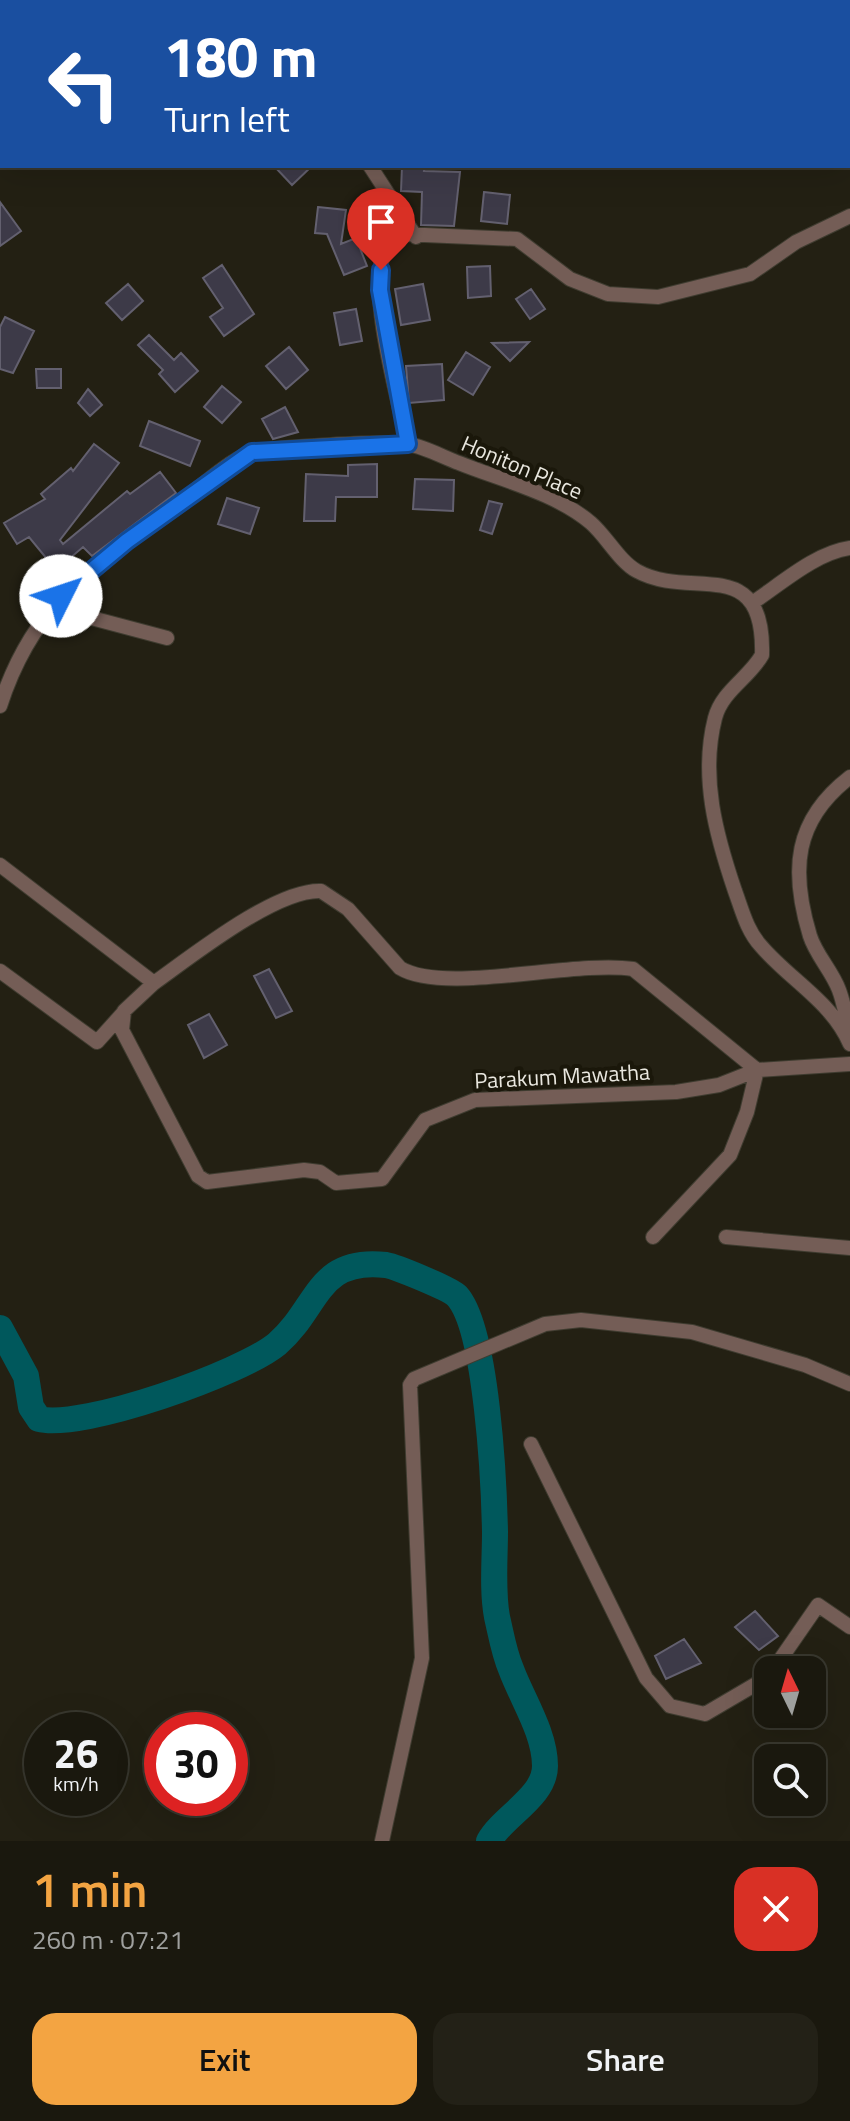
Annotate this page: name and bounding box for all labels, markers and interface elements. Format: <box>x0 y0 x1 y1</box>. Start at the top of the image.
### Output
text: 180 m <box>164 14 317 99</box>
icon: left <box>32 32 136 136</box>
text: Turn left <box>164 91 290 146</box>
pin <box>347 188 415 270</box>
icon: arrive <box>359 200 403 244</box>
street label: Honiton Place <box>456 426 588 508</box>
position arrow <box>19 554 103 638</box>
street label: Parakum Mawatha <box>473 1054 651 1098</box>
north arrow <box>754 1656 826 1728</box>
map controls <box>754 1656 826 1816</box>
speed limit sign: 30 <box>144 1712 248 1816</box>
text: 26 <box>54 1723 98 1784</box>
button: search <box>754 1744 826 1816</box>
text: km/h <box>53 1768 99 1799</box>
text: 1 min <box>32 1853 147 1926</box>
button: close <box>734 1867 818 1951</box>
text: 260 m · 07:21 <box>32 1920 184 1959</box>
button: Exit <box>32 2013 417 2105</box>
button: Share <box>433 2013 818 2105</box>

